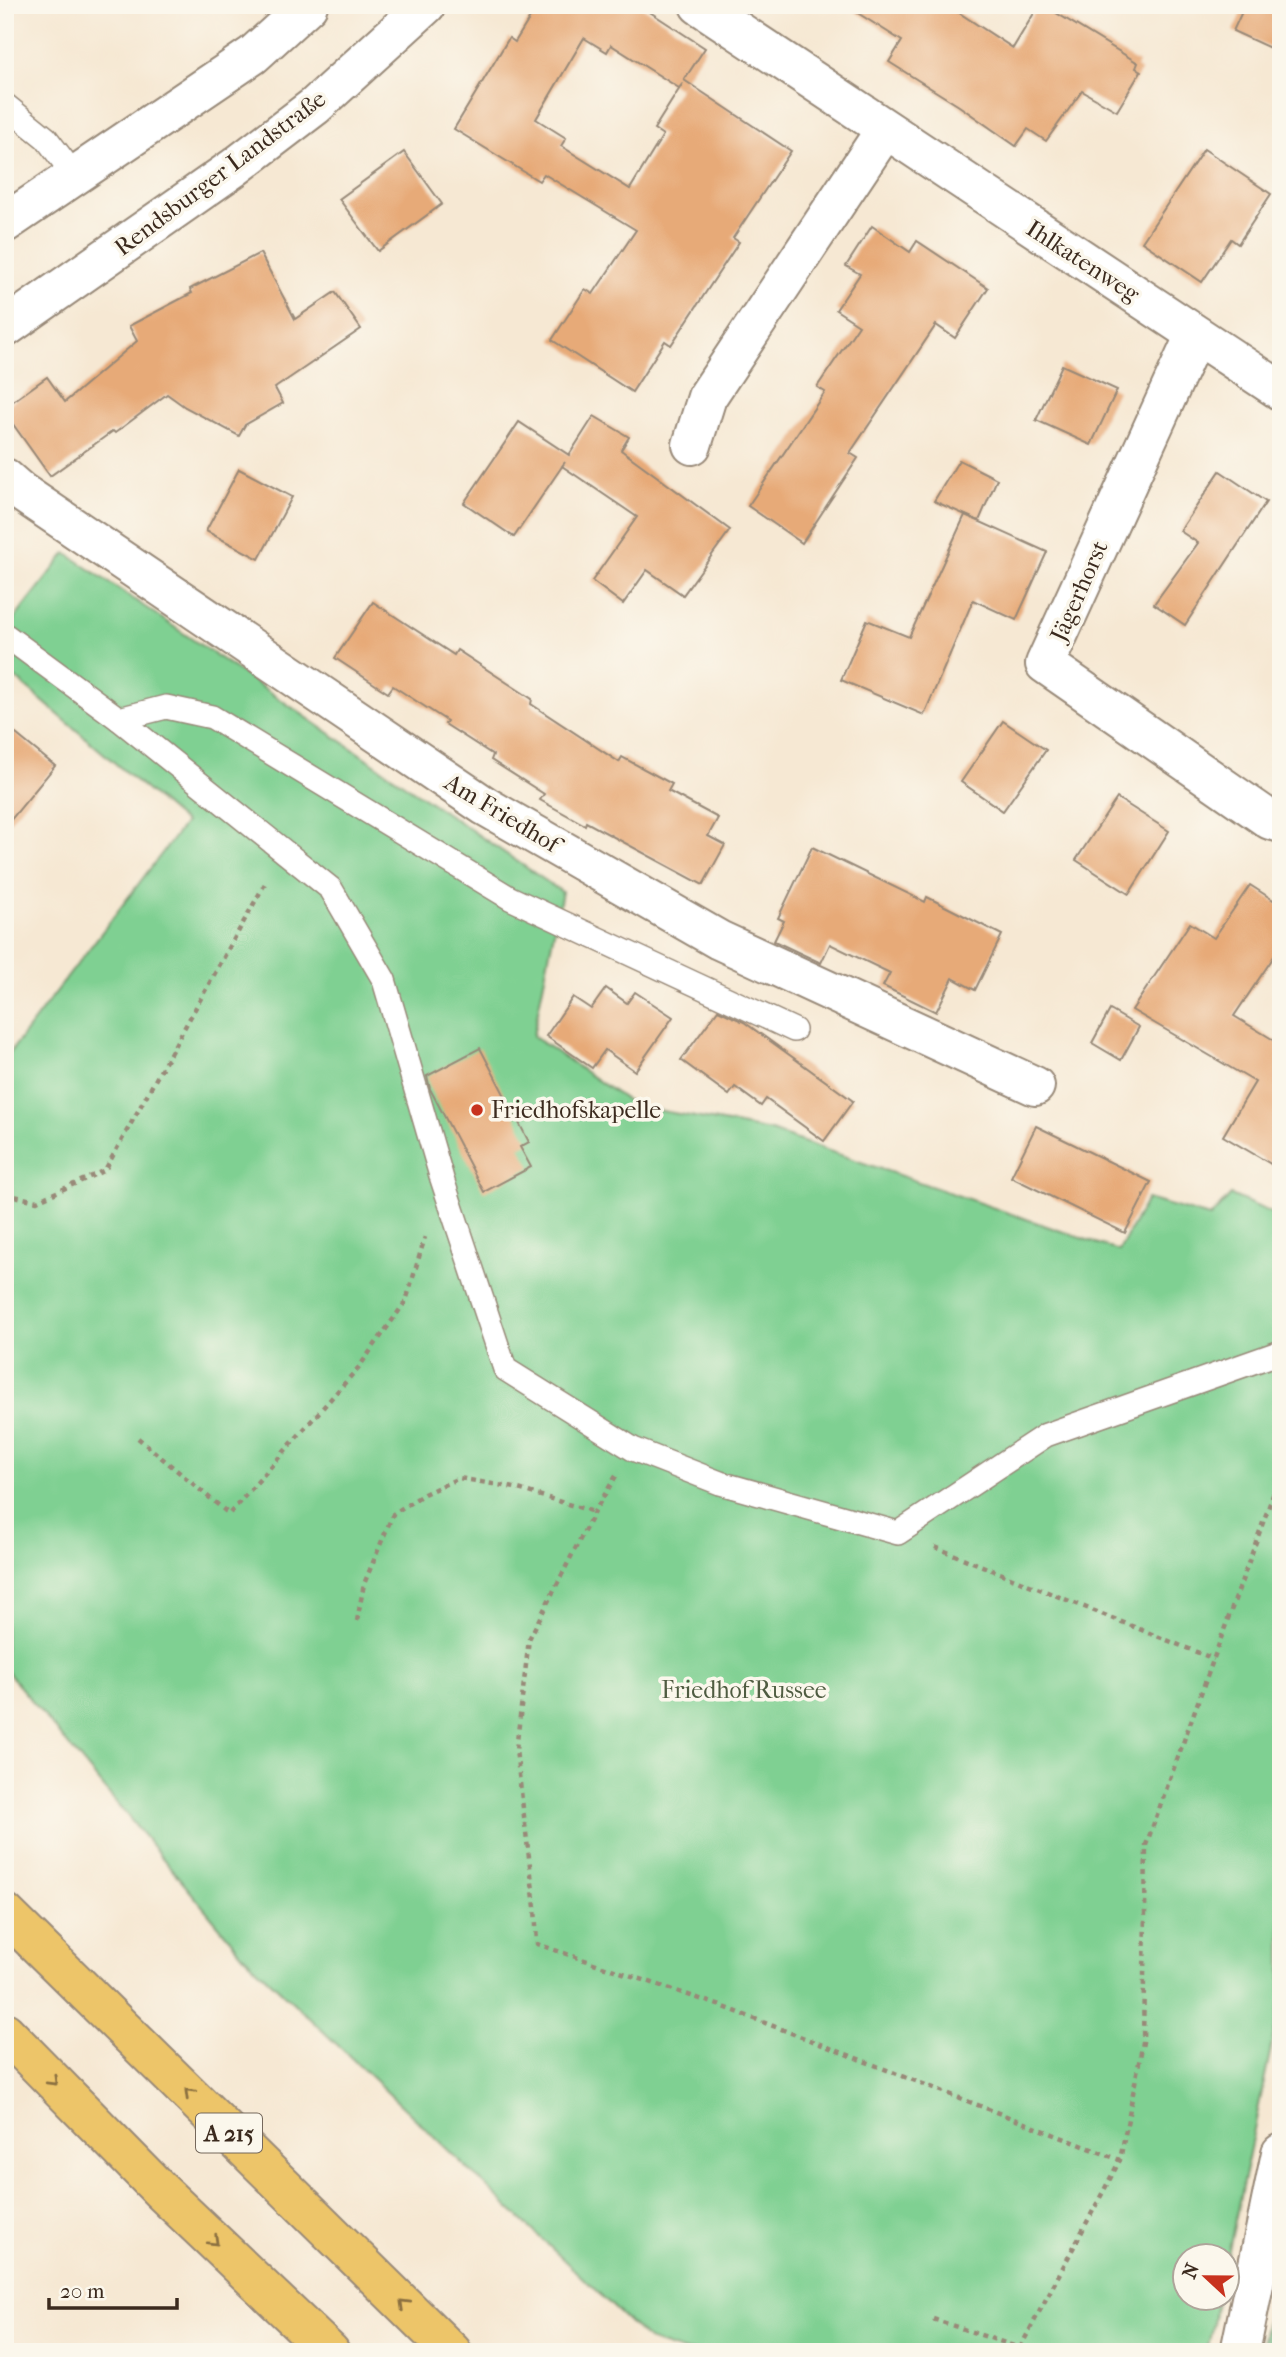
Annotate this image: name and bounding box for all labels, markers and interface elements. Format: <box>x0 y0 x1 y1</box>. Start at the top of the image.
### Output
street label: Rendsburger Landstraße <box>109 84 331 262</box>
street label: Ihlkatenweg <box>1021 214 1146 308</box>
street label: Jägerhorst <box>1044 536 1114 648</box>
street label: Am Friedhof <box>439 767 569 861</box>
place label: Friedhofskapelle <box>491 1096 661 1124</box>
marker: Friedhofskapelle <box>469 1102 485 1118</box>
park label: Friedhof Russee <box>661 1676 827 1704</box>
one-way arrow <box>45 2073 58 2086</box>
one-way arrow <box>184 2089 197 2102</box>
road number: A 215 <box>196 2114 262 2152</box>
one-way arrow <box>206 2233 219 2246</box>
north arrow <box>1170 2242 1240 2312</box>
text: N <box>1178 2260 1204 2282</box>
scale bar <box>49 2266 177 2310</box>
text: 20 m <box>60 2279 105 2303</box>
one-way arrow <box>399 2299 412 2312</box>

